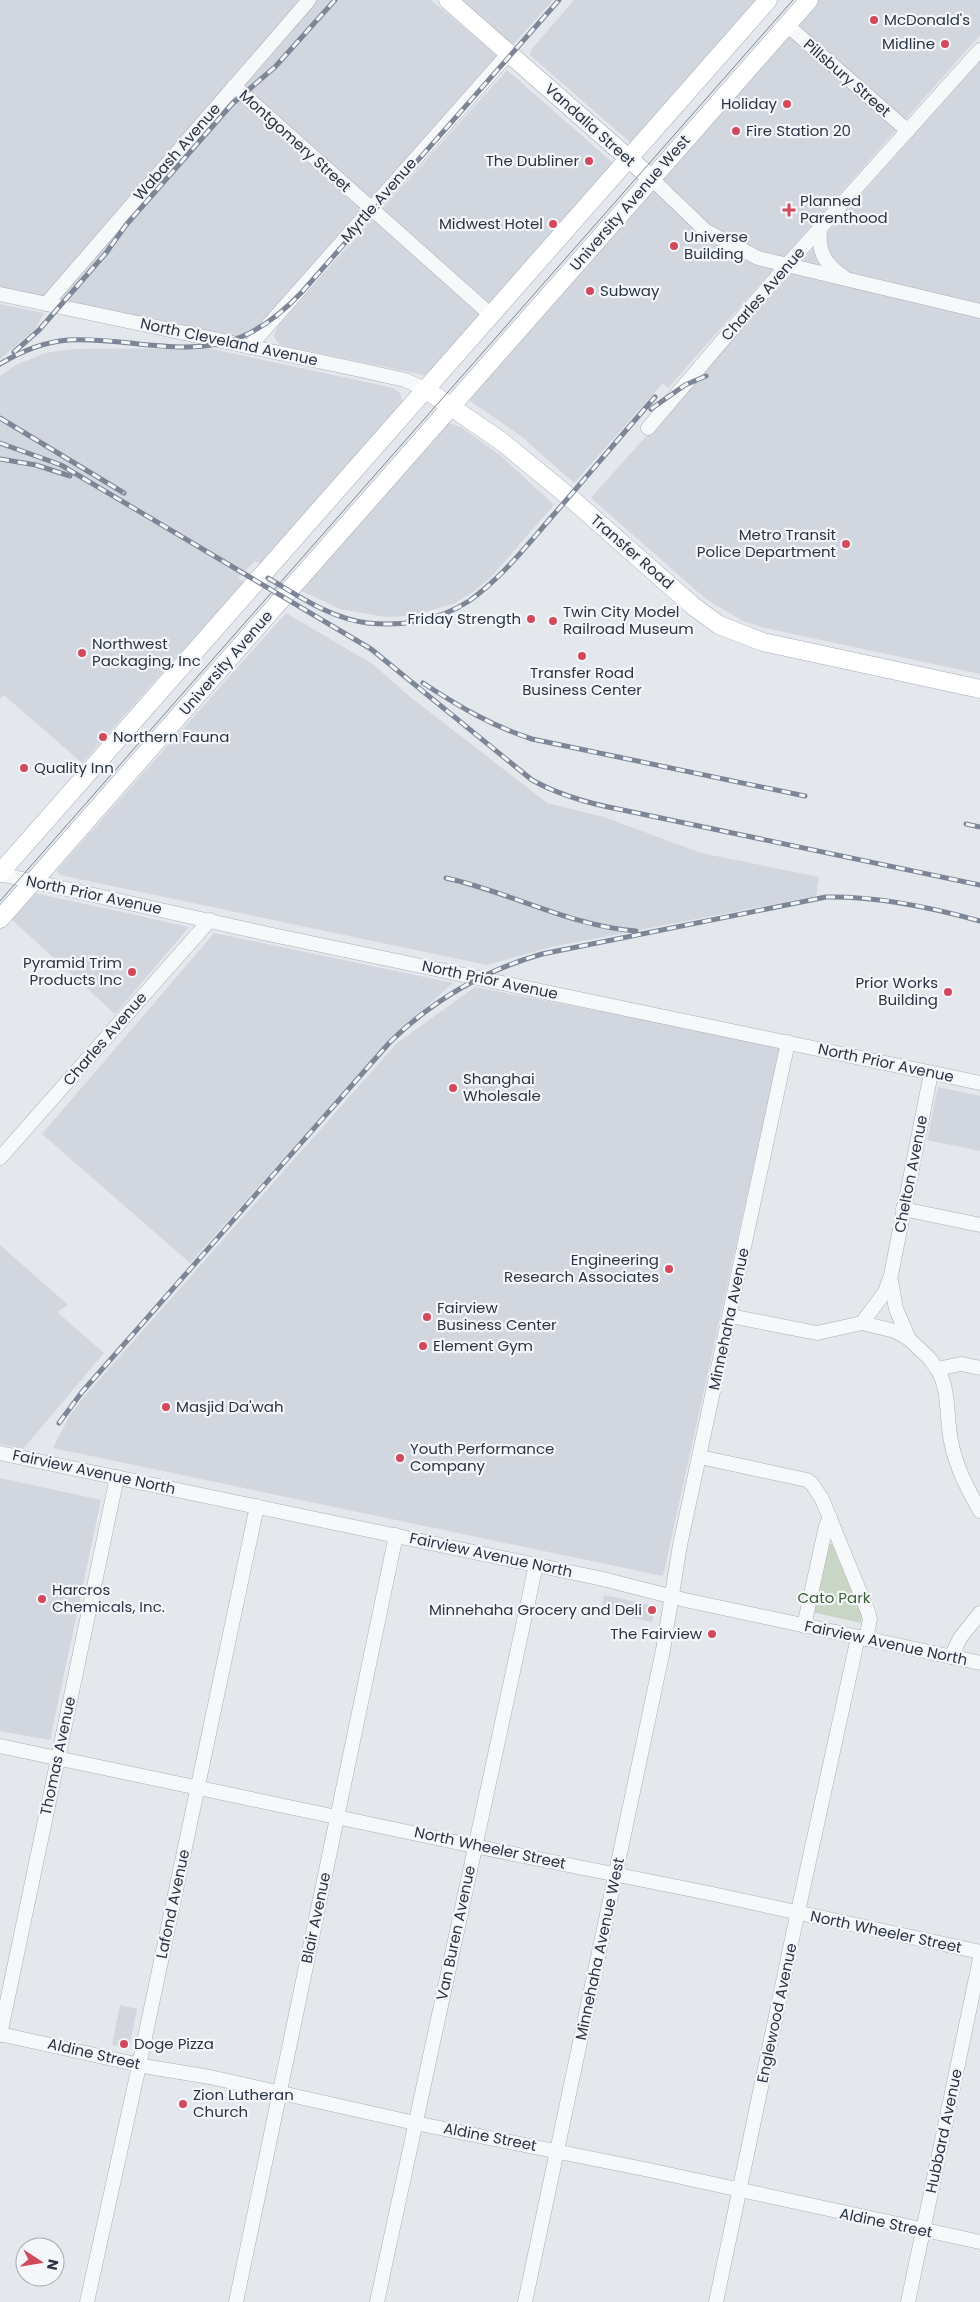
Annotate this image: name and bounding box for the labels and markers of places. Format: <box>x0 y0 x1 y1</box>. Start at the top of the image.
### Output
place label: McDonald's <box>884 9 970 30</box>
marker: McDonald's <box>868 14 880 26</box>
place label: Midline <box>882 33 935 54</box>
marker: Midline <box>939 38 951 50</box>
place label: Holiday <box>721 93 778 114</box>
marker: Holiday <box>781 98 793 110</box>
place label: Fire Station 20 <box>746 120 851 141</box>
marker: Fire Station 20 <box>730 125 742 137</box>
place label: The Dubliner <box>486 150 579 171</box>
marker: The Dubliner <box>583 155 595 167</box>
place label: Planned Parenthood <box>800 190 888 228</box>
marker: Planned Parenthood <box>782 203 796 217</box>
place label: Midwest Hotel <box>439 213 543 234</box>
marker: Midwest Hotel <box>547 218 559 230</box>
place label: Universe Building <box>684 226 748 264</box>
marker: Universe Building <box>668 240 680 252</box>
place label: Subway <box>600 280 660 301</box>
marker: Subway <box>584 285 596 297</box>
place label: Metro Transit Police Department <box>697 524 836 562</box>
marker: Metro Transit Police Department <box>840 538 852 550</box>
place label: Twin City Model Railroad Museum <box>563 601 694 639</box>
place label: Friday Strength <box>407 608 521 629</box>
marker: Friday Strength <box>525 613 537 625</box>
marker: Twin City Model Railroad Museum <box>547 615 559 627</box>
place label: Northwest Packaging, Inc <box>92 633 201 671</box>
marker: Northwest Packaging, Inc <box>76 647 88 659</box>
marker: Transfer Road Business Center <box>576 650 588 662</box>
place label: Transfer Road Business Center <box>522 662 642 700</box>
place label: Northern Fauna <box>113 726 229 747</box>
marker: Northern Fauna <box>97 731 109 743</box>
place label: Quality Inn <box>34 757 114 778</box>
marker: Quality Inn <box>18 762 30 774</box>
place label: Pyramid Trim Products Inc <box>23 952 122 990</box>
marker: Pyramid Trim Products Inc <box>126 966 138 978</box>
place label: Prior Works Building <box>855 972 938 1010</box>
marker: Prior Works Building <box>942 986 954 998</box>
place label: Shanghai Wholesale <box>463 1068 541 1106</box>
marker: Shanghai Wholesale <box>447 1082 459 1094</box>
place label: Engineering Research Associates <box>504 1249 659 1287</box>
marker: Engineering Research Associates <box>663 1263 675 1275</box>
place label: Fairview Business Center <box>437 1297 557 1335</box>
marker: Fairview Business Center <box>421 1311 433 1323</box>
place label: Element Gym <box>433 1335 533 1356</box>
marker: Element Gym <box>417 1340 429 1352</box>
place label: Masjid Da'wah <box>176 1396 284 1417</box>
marker: Masjid Da'wah <box>160 1401 172 1413</box>
place label: Youth Performance Company <box>410 1438 554 1476</box>
marker: Youth Performance Company <box>394 1452 406 1464</box>
place label: Harcros Chemicals, Inc. <box>52 1579 165 1617</box>
marker: Harcros Chemicals, Inc. <box>36 1593 48 1605</box>
place label: Minnehaha Grocery and Deli <box>429 1599 642 1620</box>
marker: Minnehaha Grocery and Deli <box>646 1604 658 1616</box>
place label: The Fairview <box>610 1623 703 1644</box>
marker: The Fairview <box>706 1628 718 1640</box>
place label: Doge Pizza <box>134 2033 214 2054</box>
marker: Doge Pizza <box>118 2038 130 2050</box>
place label: Zion Lutheran Church <box>193 2084 294 2122</box>
marker: Zion Lutheran Church <box>177 2098 189 2110</box>

